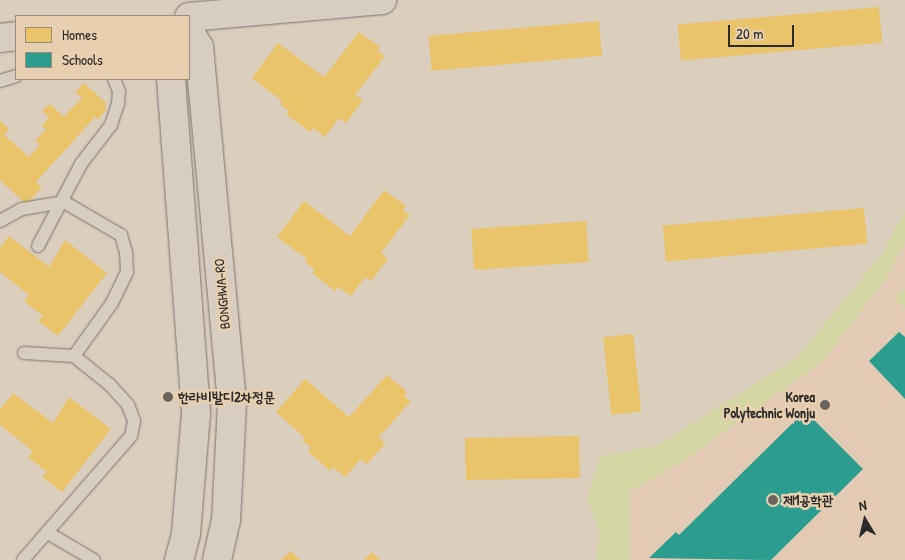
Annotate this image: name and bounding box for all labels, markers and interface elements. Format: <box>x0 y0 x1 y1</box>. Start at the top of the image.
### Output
legend <box>15 15 190 80</box>
scale bar <box>730 15 796 47</box>
text: 20 m <box>736 23 763 44</box>
text: Homes <box>62 24 97 45</box>
text: Schools <box>62 49 103 70</box>
street label: BONGHWA-RO <box>211 258 233 330</box>
place label: 한라비발디2차정문 <box>178 389 275 405</box>
place label: Korea Polytechnic Wonju <box>724 389 815 422</box>
marker: 한라비발디2차정문 <box>162 391 174 403</box>
marker: Korea Polytechnic Wonju <box>819 399 831 411</box>
place label: 제1공학관 <box>783 492 833 508</box>
marker: 제1공학관 <box>767 494 779 506</box>
north arrow <box>840 495 890 545</box>
text: N <box>857 495 868 515</box>

